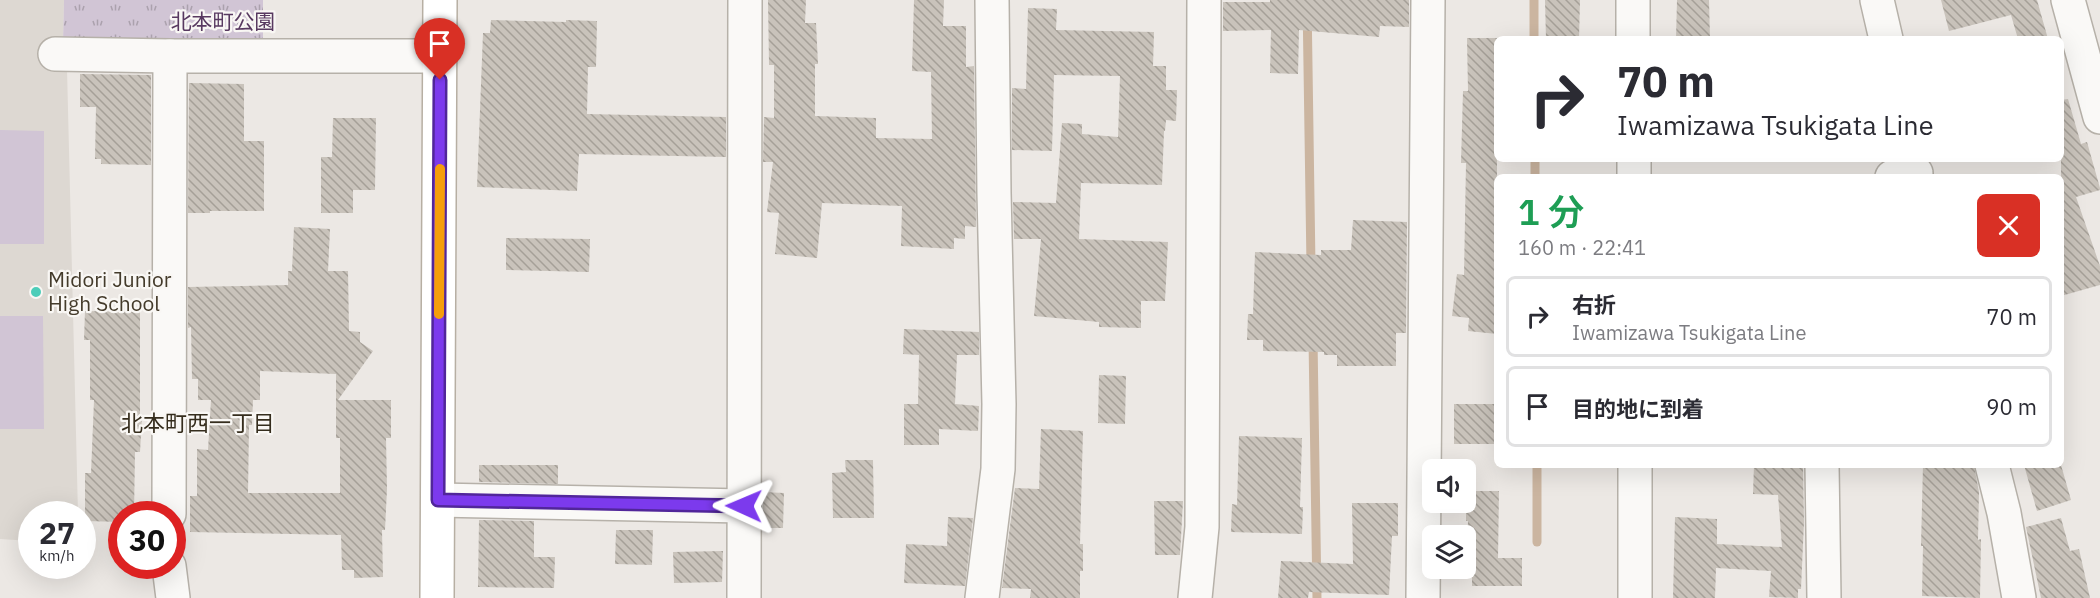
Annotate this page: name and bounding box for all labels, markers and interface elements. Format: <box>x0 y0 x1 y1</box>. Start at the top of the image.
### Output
park label: 北本町公園 <box>171 7 276 35</box>
pin <box>414 18 465 80</box>
icon: arrive <box>423 27 456 60</box>
text: 70 m <box>1617 54 1715 109</box>
icon: right <box>1518 60 1596 138</box>
text: Iwamizawa Tsukigata Line <box>1617 107 1934 142</box>
text: 1 分 <box>1518 188 1584 235</box>
button: close <box>1977 194 2040 257</box>
text: 160 m · 22:41 <box>1518 234 1646 261</box>
place label: Midori Junior High School <box>48 265 172 317</box>
marker: Midori Junior High School <box>29 285 43 299</box>
text: 右折 <box>1572 290 1616 319</box>
icon: right <box>1521 300 1554 333</box>
text: 70 m <box>1986 302 2037 331</box>
text: Iwamizawa Tsukigata Line <box>1572 319 1806 346</box>
icon: arrive <box>1521 390 1554 423</box>
text: 90 m <box>1986 392 2037 421</box>
text: 目的地に到着 <box>1572 394 1704 423</box>
district label: 北本町西一丁目 <box>121 408 275 437</box>
map controls <box>1422 459 1476 579</box>
button: sound <box>1422 459 1476 513</box>
position arrow <box>712 474 776 538</box>
speed limit sign: 30 <box>108 501 186 579</box>
text: 27 <box>39 513 75 552</box>
button: layers <box>1422 525 1476 579</box>
text: km/h <box>39 546 75 565</box>

